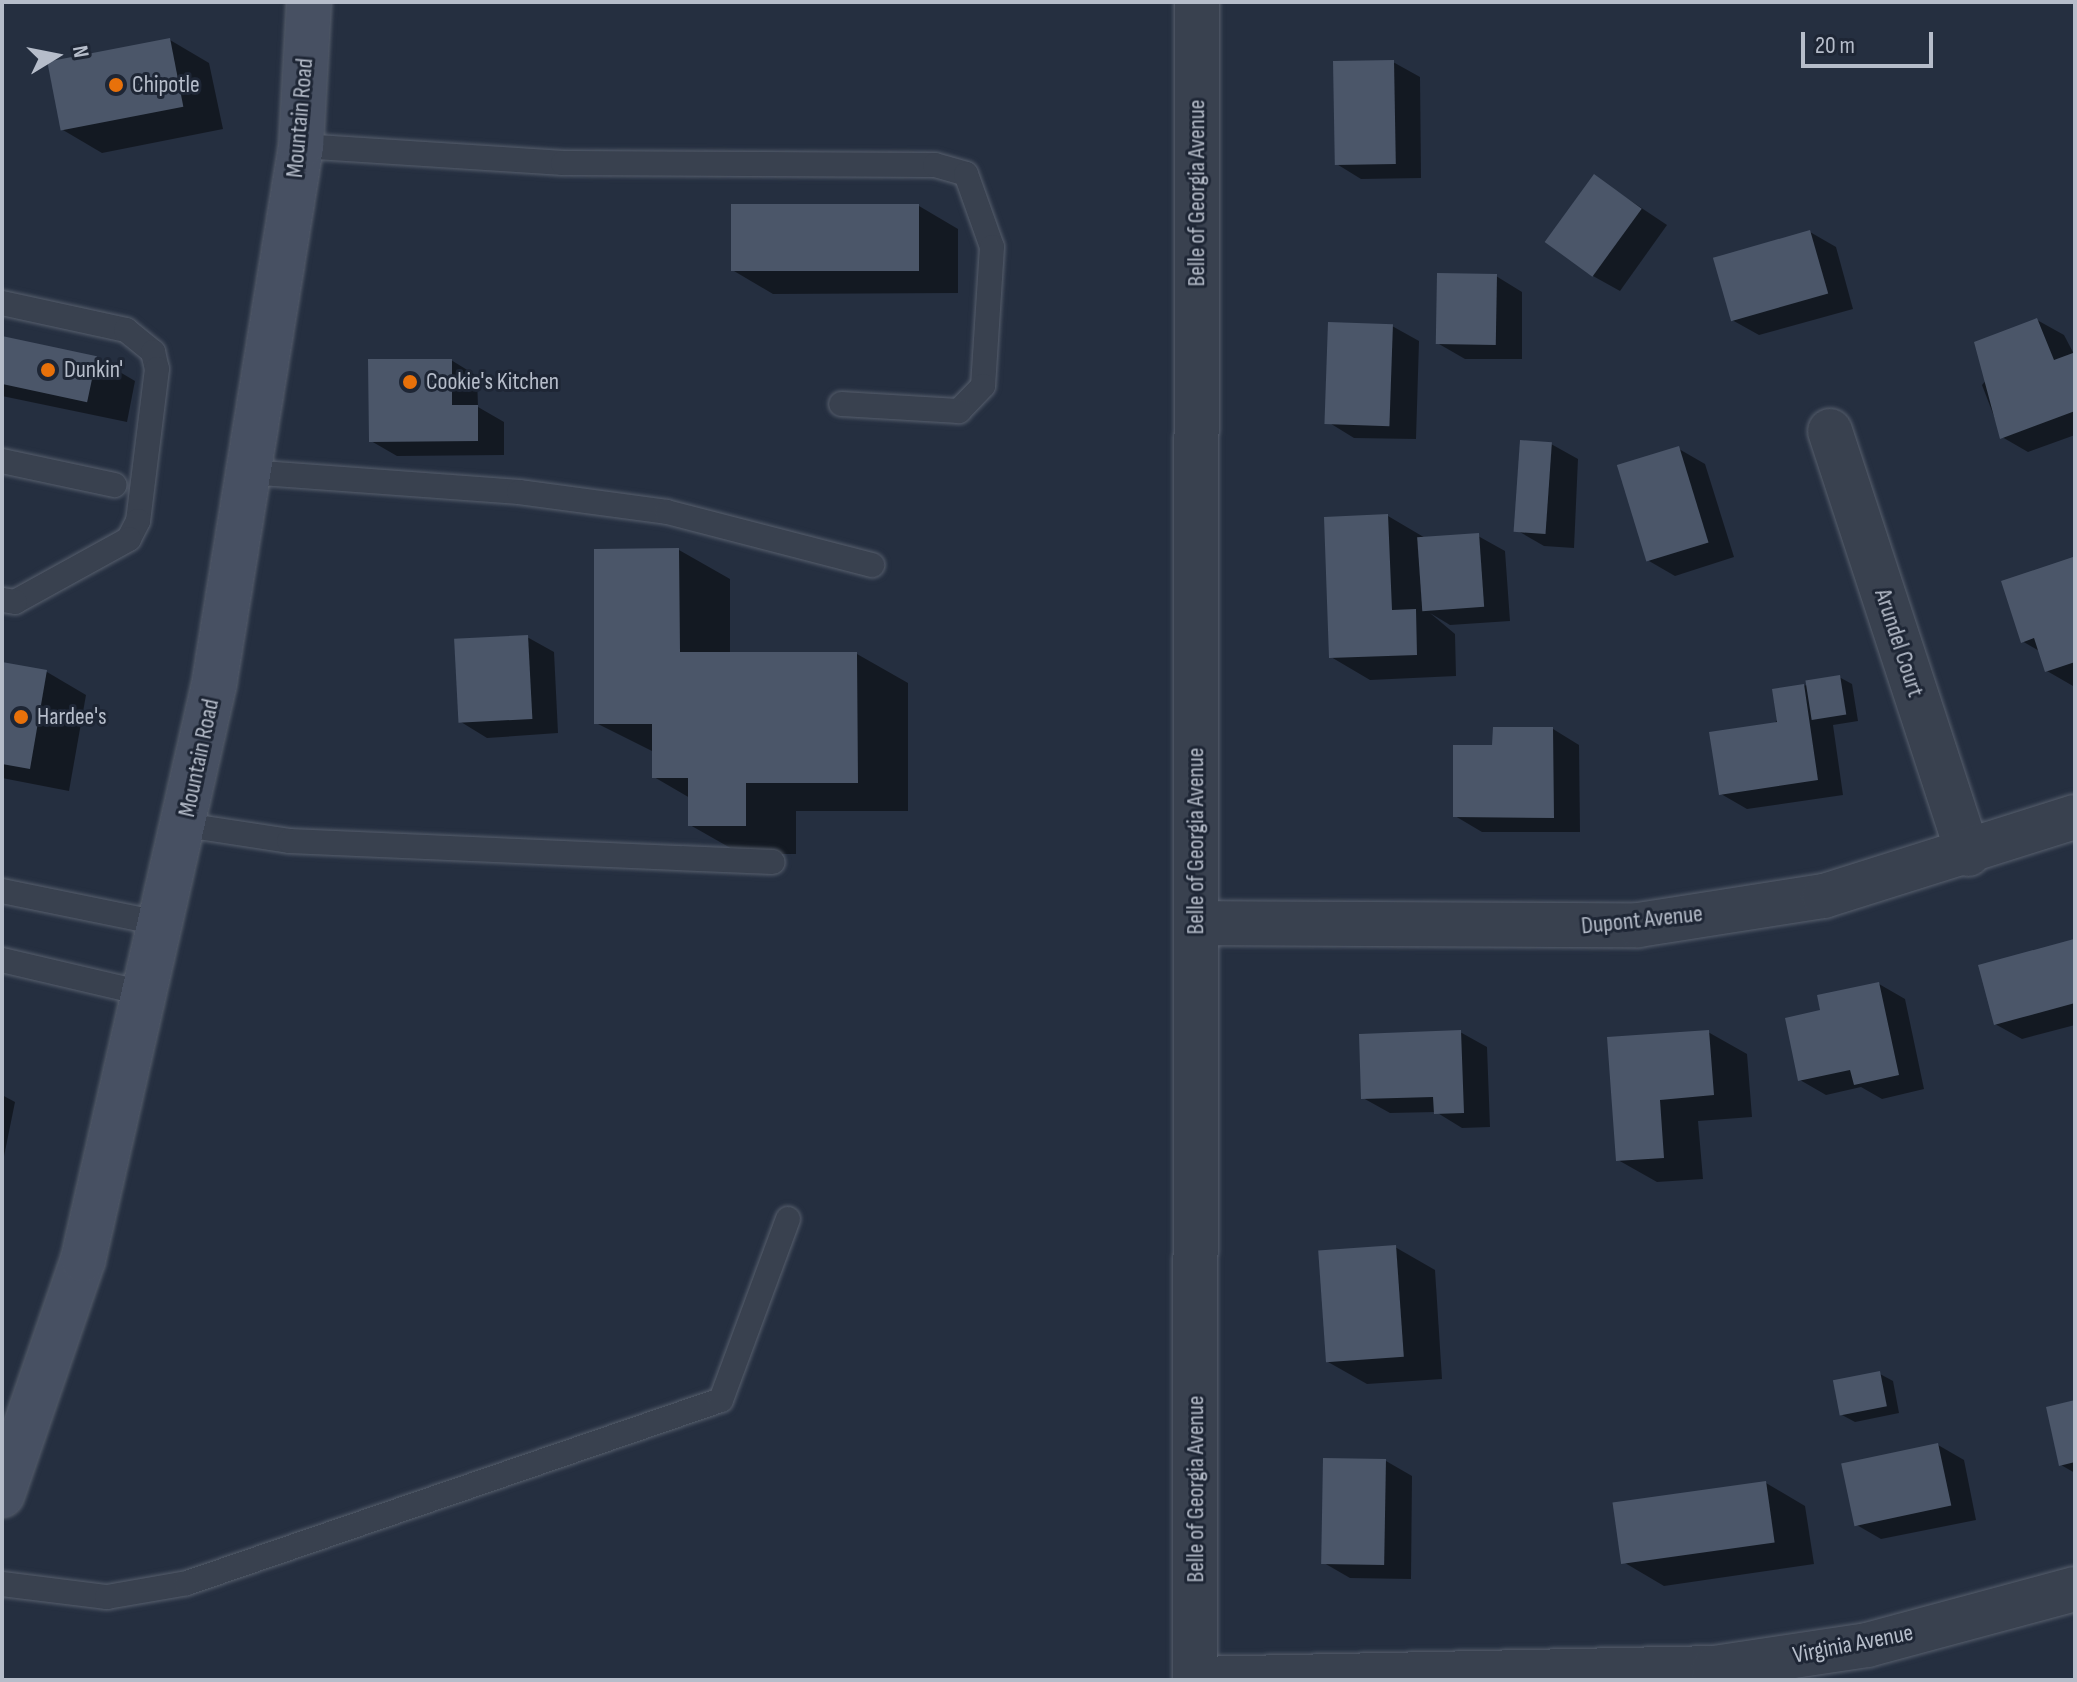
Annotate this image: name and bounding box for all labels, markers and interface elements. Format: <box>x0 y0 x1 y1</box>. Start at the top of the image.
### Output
north arrow <box>16 16 96 96</box>
scale bar <box>1805 16 1937 66</box>
text: 20 m <box>1815 31 1855 60</box>
text: N <box>66 44 94 60</box>
street label: Mountain Road <box>280 57 320 179</box>
place label: Chipotle <box>132 71 200 99</box>
marker: Chipotle <box>107 76 125 94</box>
street label: Belle of Georgia Avenue <box>1183 99 1211 287</box>
place label: Dunkin' <box>64 356 123 384</box>
marker: Dunkin' <box>39 361 57 379</box>
place label: Cookie's Kitchen <box>426 368 559 396</box>
marker: Cookie's Kitchen <box>401 373 419 391</box>
street label: Arundel Court <box>1868 585 1930 701</box>
street label: Mountain Road <box>172 696 226 820</box>
place label: Hardee's <box>37 703 107 731</box>
marker: Hardee's <box>12 708 30 726</box>
street label: Belle of Georgia Avenue <box>1182 747 1210 935</box>
street label: Dupont Avenue <box>1580 899 1704 941</box>
street label: Belle of Georgia Avenue <box>1182 1395 1210 1583</box>
street label: Virginia Avenue <box>1790 1618 1916 1670</box>

